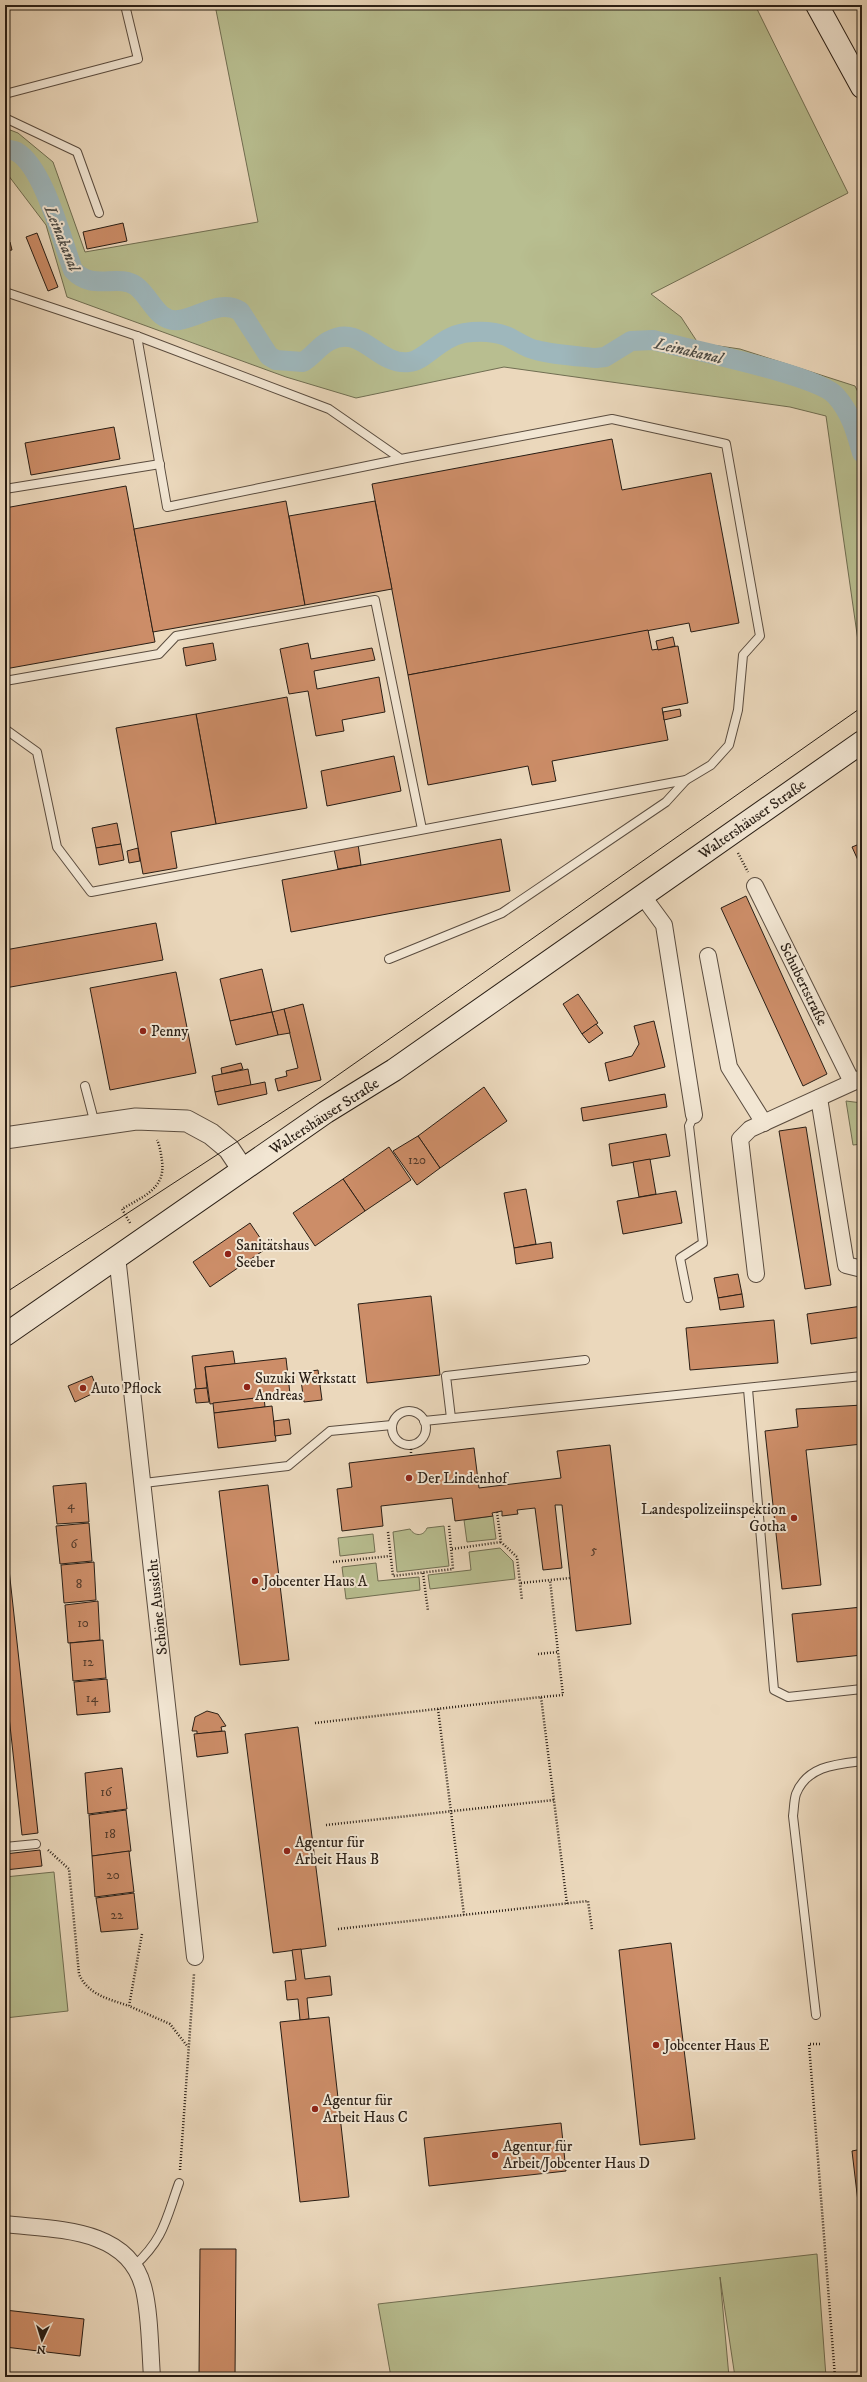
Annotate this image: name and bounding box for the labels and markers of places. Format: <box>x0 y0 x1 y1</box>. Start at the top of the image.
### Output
place label: Penny <box>151 1022 189 1041</box>
marker: Penny <box>138 1026 148 1036</box>
place label: Sanitätshaus Seeber <box>236 1236 309 1272</box>
marker: Sanitätshaus Seeber <box>223 1249 233 1259</box>
place label: Suzuki Werkstatt Andreas <box>255 1369 357 1405</box>
place label: Auto Pflock <box>91 1379 162 1398</box>
marker: Suzuki Werkstatt Andreas <box>242 1382 252 1392</box>
marker: Auto Pflock <box>78 1383 88 1393</box>
place label: Der Lindenhof <box>417 1469 509 1488</box>
marker: Der Lindenhof <box>404 1473 414 1483</box>
place label: Landespolizeiinspektion Gotha <box>641 1500 787 1536</box>
marker: Landespolizeiinspektion Gotha <box>789 1513 799 1523</box>
place label: Jobcenter Haus A <box>261 1572 368 1591</box>
marker: Jobcenter Haus A <box>250 1576 260 1586</box>
place label: Agentur für Arbeit Haus B <box>295 1833 379 1869</box>
marker: Agentur für Arbeit Haus B <box>282 1846 292 1856</box>
place label: Jobcenter Haus E <box>662 2036 770 2055</box>
marker: Jobcenter Haus E <box>651 2040 661 2050</box>
place label: Agentur für Arbeit Haus C <box>323 2091 408 2127</box>
marker: Agentur für Arbeit Haus C <box>310 2104 320 2114</box>
place label: Agentur für Arbeit/Jobcenter Haus D <box>503 2137 650 2173</box>
marker: Agentur für Arbeit/Jobcenter Haus D <box>490 2150 500 2160</box>

